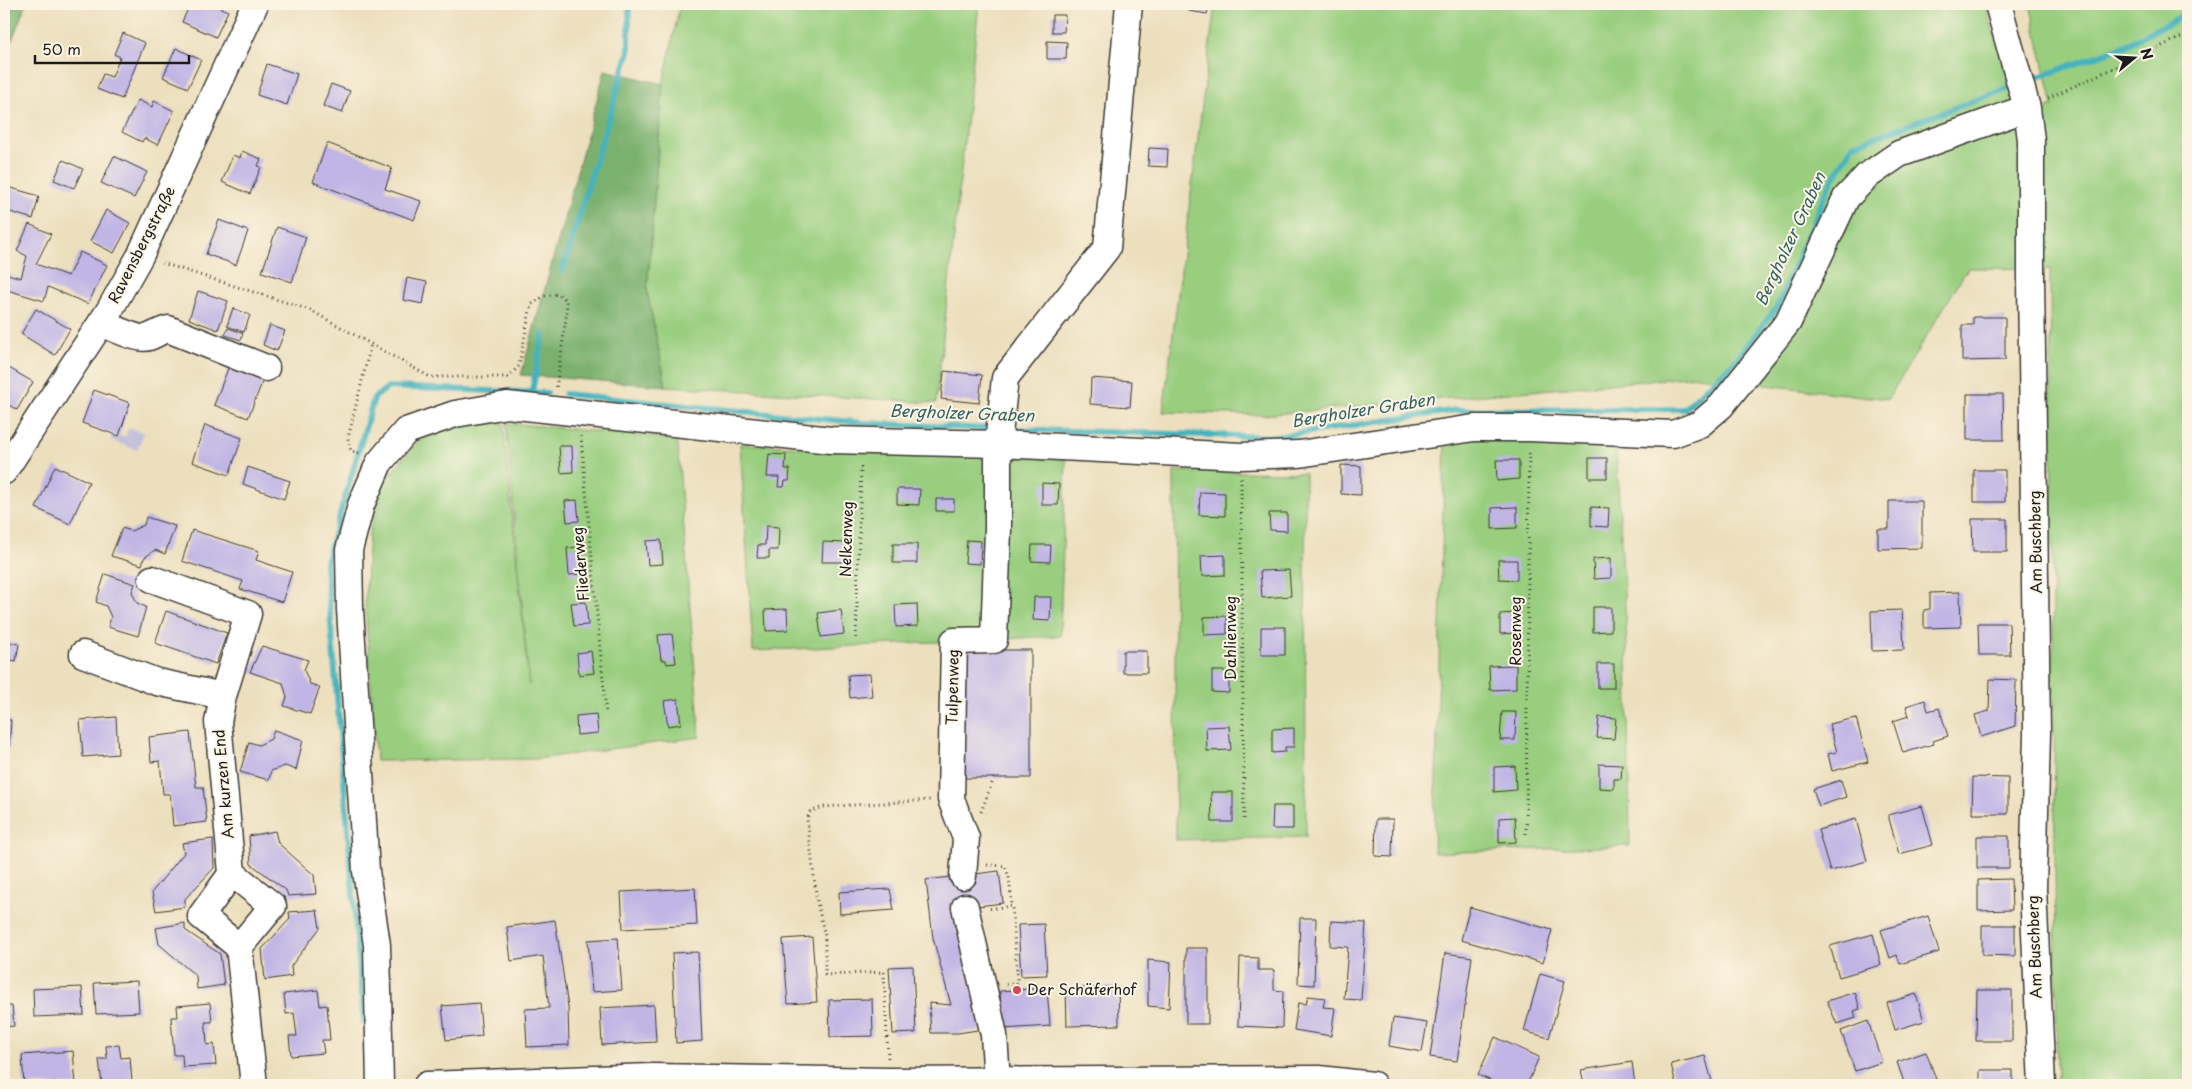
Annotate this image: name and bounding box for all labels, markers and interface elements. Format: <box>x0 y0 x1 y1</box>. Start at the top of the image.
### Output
scale bar <box>35 32 189 64</box>
north arrow <box>2110 32 2160 82</box>
text: 50 m <box>42 37 81 60</box>
text: N <box>2135 45 2159 62</box>
water label: Bergholzer Graben <box>1748 167 1831 309</box>
street label: Ravensbergstraße <box>101 182 180 307</box>
water label: Bergholzer Graben <box>1290 386 1437 432</box>
water label: Bergholzer Graben <box>889 397 1036 427</box>
street label: Am Buschberg <box>2022 490 2047 594</box>
street label: Nelkenweg <box>833 500 858 577</box>
street label: Fliederweg <box>565 526 594 602</box>
street label: Dahlienweg <box>1218 596 1241 680</box>
street label: Rosenweg <box>1503 596 1526 666</box>
street label: Tulpenweg <box>939 649 964 725</box>
street label: Am kurzen End <box>206 729 239 840</box>
street label: Am Buschberg <box>2020 895 2047 999</box>
place label: Der Schäferhof <box>1027 977 1138 1000</box>
marker: Der Schäferhof <box>1011 984 1023 996</box>

